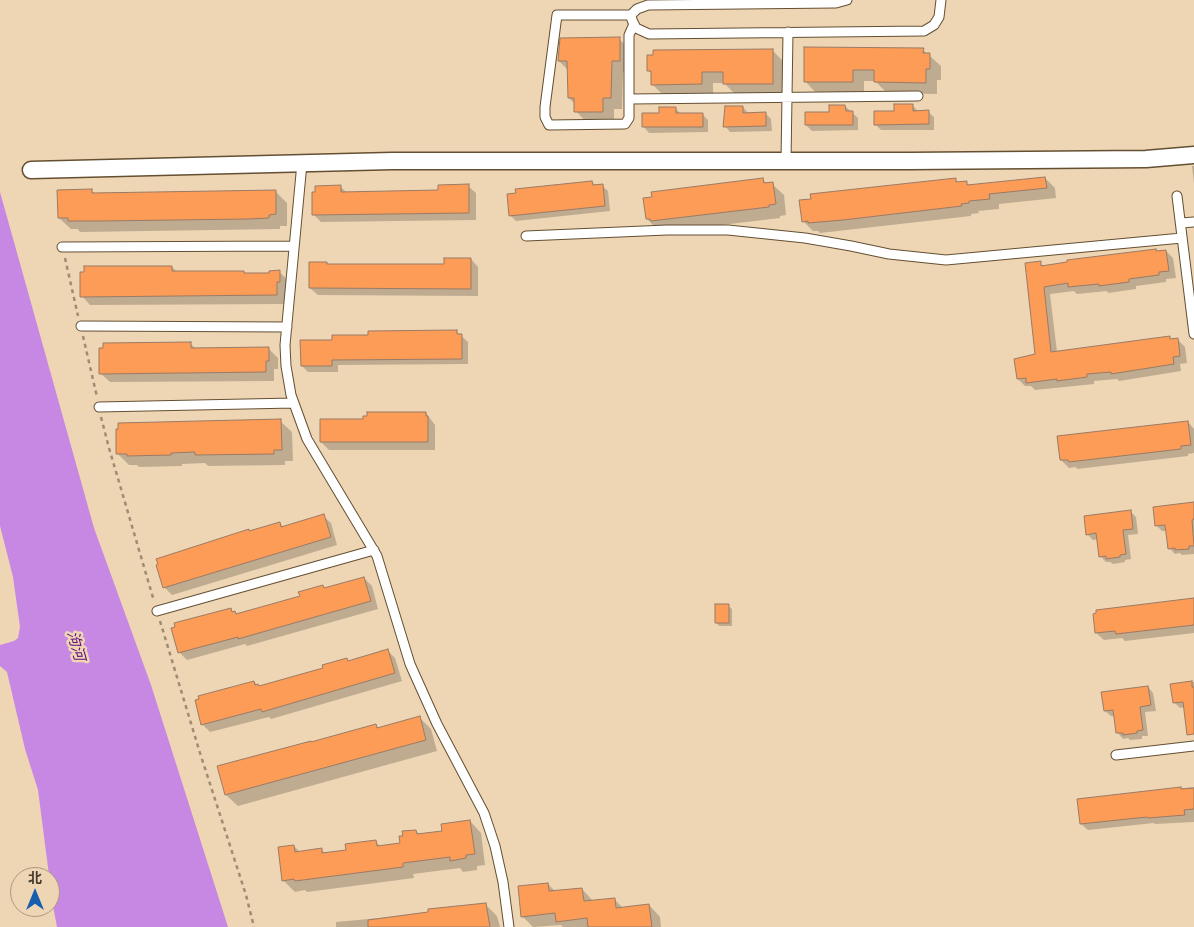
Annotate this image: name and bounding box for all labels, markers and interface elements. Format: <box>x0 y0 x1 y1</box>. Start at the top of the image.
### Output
water label: 泃河 <box>62 629 88 663</box>
north arrow <box>10 867 60 917</box>
text: 北 <box>28 870 42 886</box>

